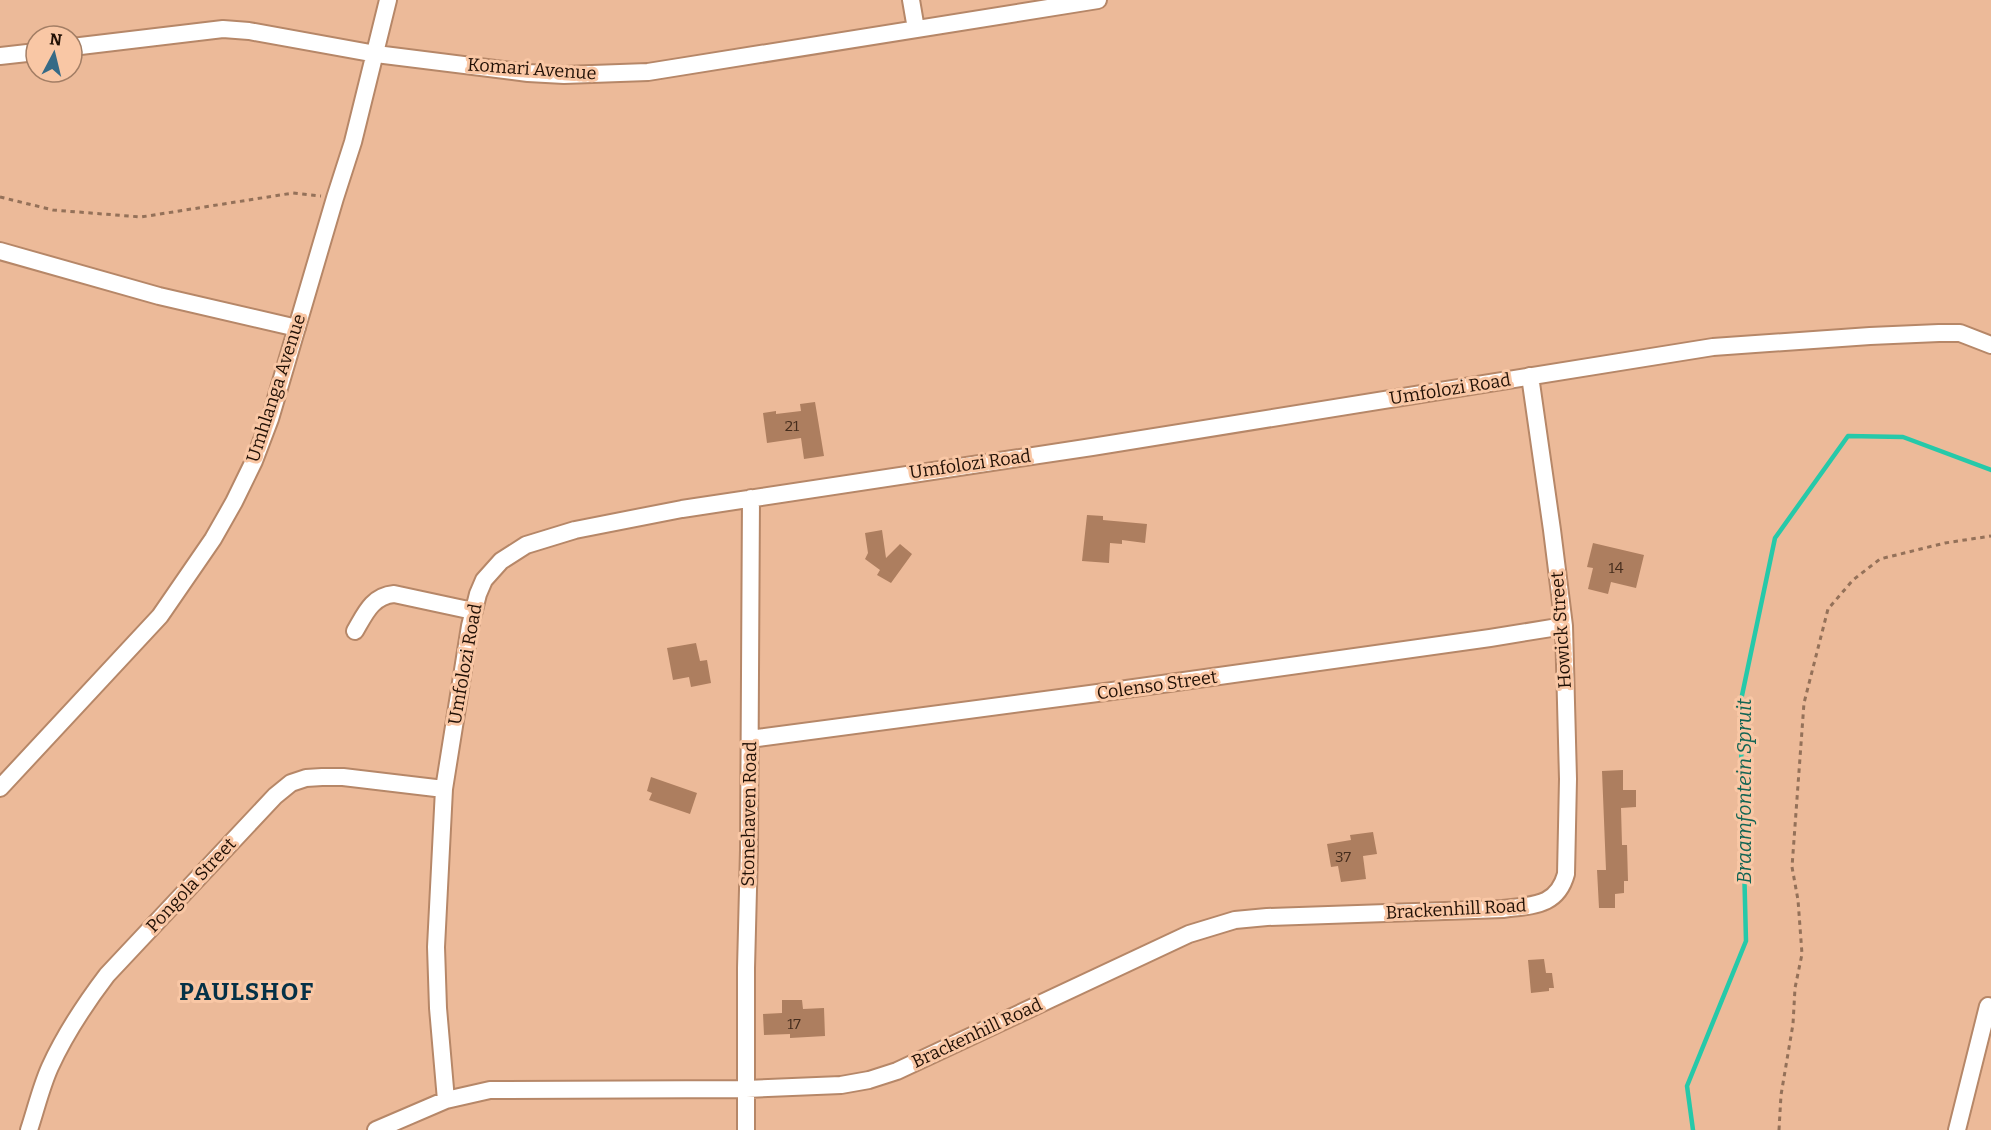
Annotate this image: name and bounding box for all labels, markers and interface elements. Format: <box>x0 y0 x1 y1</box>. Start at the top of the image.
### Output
north arrow <box>24 24 84 84</box>
text: N <box>48 29 63 50</box>
street label: Komari Avenue <box>467 54 597 84</box>
street label: Umhlanga Avenue <box>242 311 310 465</box>
street label: Umfolozi Road <box>1388 368 1513 409</box>
house number: 21 <box>785 417 799 435</box>
street label: Umfolozi Road <box>908 445 1033 483</box>
house number: 14 <box>1609 559 1624 577</box>
street label: Howick Street <box>1546 570 1576 689</box>
street label: Umfolozi Road <box>444 601 487 726</box>
street label: Colenso Street <box>1095 666 1219 704</box>
water label: Braamfontein Spruit <box>1732 697 1757 884</box>
street label: Stonehaven Road <box>737 741 761 887</box>
street label: Pongola Street <box>142 833 241 937</box>
house number: 37 <box>1335 848 1352 866</box>
street label: Brackenhill Road <box>1385 894 1527 924</box>
district label: PAULSHOF <box>179 978 315 1006</box>
street label: Brackenhill Road <box>908 993 1046 1073</box>
house number: 17 <box>787 1015 801 1033</box>

